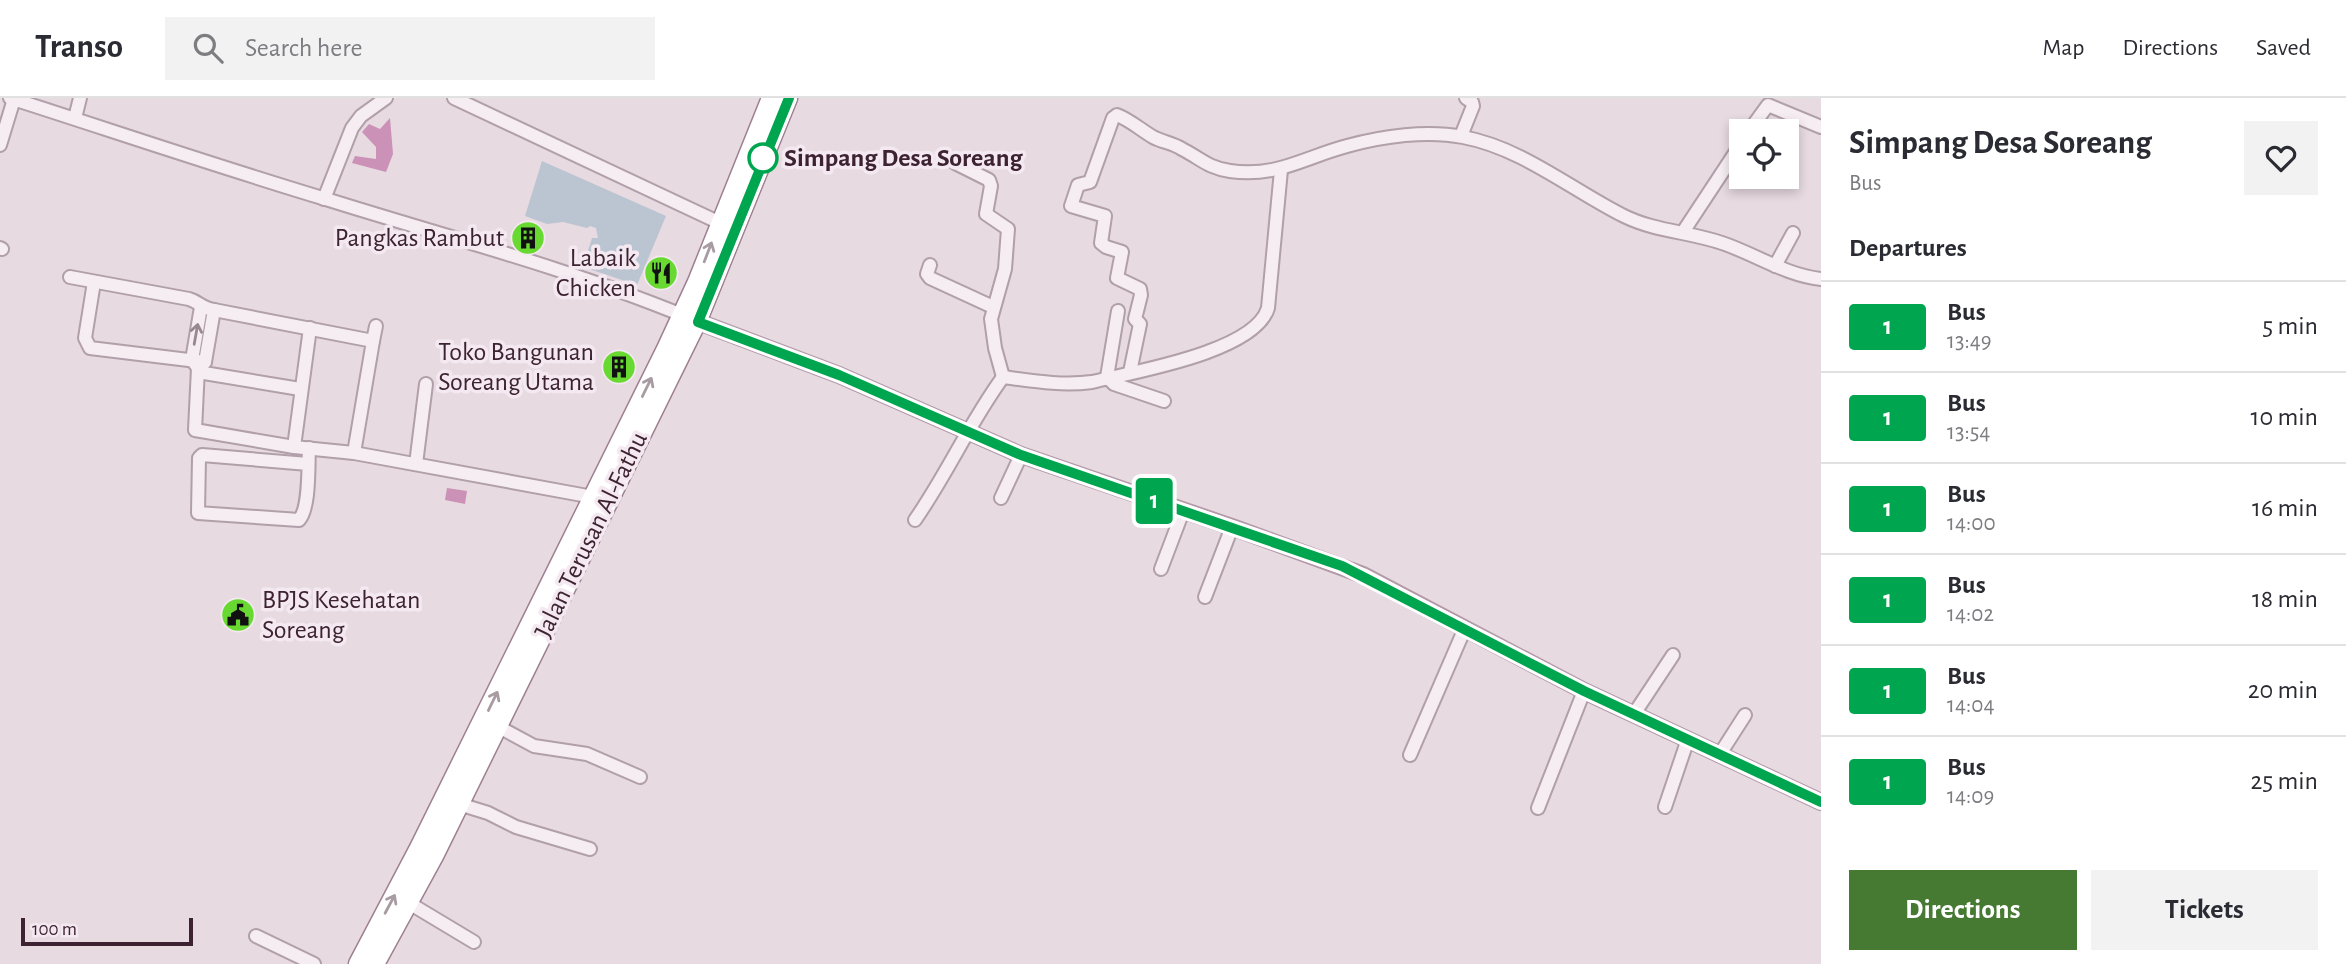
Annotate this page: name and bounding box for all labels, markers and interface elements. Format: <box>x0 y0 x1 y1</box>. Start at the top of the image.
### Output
search box <box>165 17 655 80</box>
icon: search <box>189 29 227 67</box>
text: Transo <box>35 31 123 64</box>
text: Search here <box>245 35 363 61</box>
text: Map <box>2042 36 2084 60</box>
text: Directions <box>2122 36 2218 60</box>
text: Saved <box>2256 36 2311 60</box>
map controls <box>1729 119 1799 189</box>
button: locate <box>1729 119 1799 189</box>
button: heart <box>2244 121 2318 195</box>
text: Simpang Desa Soreang <box>1849 127 2152 160</box>
marker: Simpang Desa Soreang <box>748 143 778 173</box>
place label: Simpang Desa Soreang <box>784 145 1023 171</box>
text: Bus <box>1849 172 1882 195</box>
building icon: Pangkas Rambut <box>509 219 547 257</box>
place label: Pangkas Rambut <box>335 225 504 251</box>
text: Departures <box>1849 235 1967 261</box>
one-way arrow <box>703 242 716 264</box>
place label: Labaik Chicken <box>556 245 636 301</box>
restaurant icon: Labaik Chicken <box>642 254 680 292</box>
text: Bus <box>1947 299 1986 325</box>
text: 5 min <box>2262 313 2318 339</box>
text: 1 <box>1883 315 1892 339</box>
one-way arrow <box>190 323 203 346</box>
text: 13:49 <box>1947 330 1992 353</box>
place label: Toko Bangunan Soreang Utama <box>438 339 594 395</box>
building icon: Toko Bangunan Soreang Utama <box>600 348 638 386</box>
one-way arrow <box>641 377 655 398</box>
text: Bus <box>1947 390 1986 416</box>
text: 10 min <box>2251 404 2318 430</box>
text: 1 <box>1883 406 1892 430</box>
text: 13:54 <box>1947 421 1990 444</box>
street label: Jalan Terusan Al-Fathu <box>530 428 652 642</box>
line badge: 1 <box>1131 478 1177 524</box>
text: Bus <box>1947 481 1986 507</box>
text: 1 <box>1150 489 1158 513</box>
text: 16 min <box>2252 495 2318 521</box>
text: 1 <box>1883 497 1892 521</box>
text: 14:00 <box>1947 512 1996 535</box>
text: Bus <box>1947 572 1986 598</box>
text: 18 min <box>2252 586 2318 612</box>
place label: BPJS Kesehatan Soreang <box>262 587 420 643</box>
text: 1 <box>1883 588 1892 612</box>
public building icon: BPJS Kesehatan Soreang <box>219 596 257 634</box>
text: 14:02 <box>1947 603 1994 626</box>
text: Bus <box>1947 663 1986 689</box>
text: 20 min <box>2248 677 2318 703</box>
text: 1 <box>1883 679 1892 703</box>
one-way arrow <box>486 691 500 712</box>
text: 14:04 <box>1947 694 1994 717</box>
text: Bus <box>1947 754 1986 780</box>
text: 25 min <box>2251 768 2318 794</box>
text: 1 <box>1883 770 1892 794</box>
text: 14:09 <box>1947 785 1994 808</box>
button: Directions <box>1849 870 2077 950</box>
button: Tickets <box>2091 870 2318 950</box>
one-way arrow <box>383 894 397 914</box>
scale bar <box>21 915 192 947</box>
text: 100 m <box>32 920 77 939</box>

